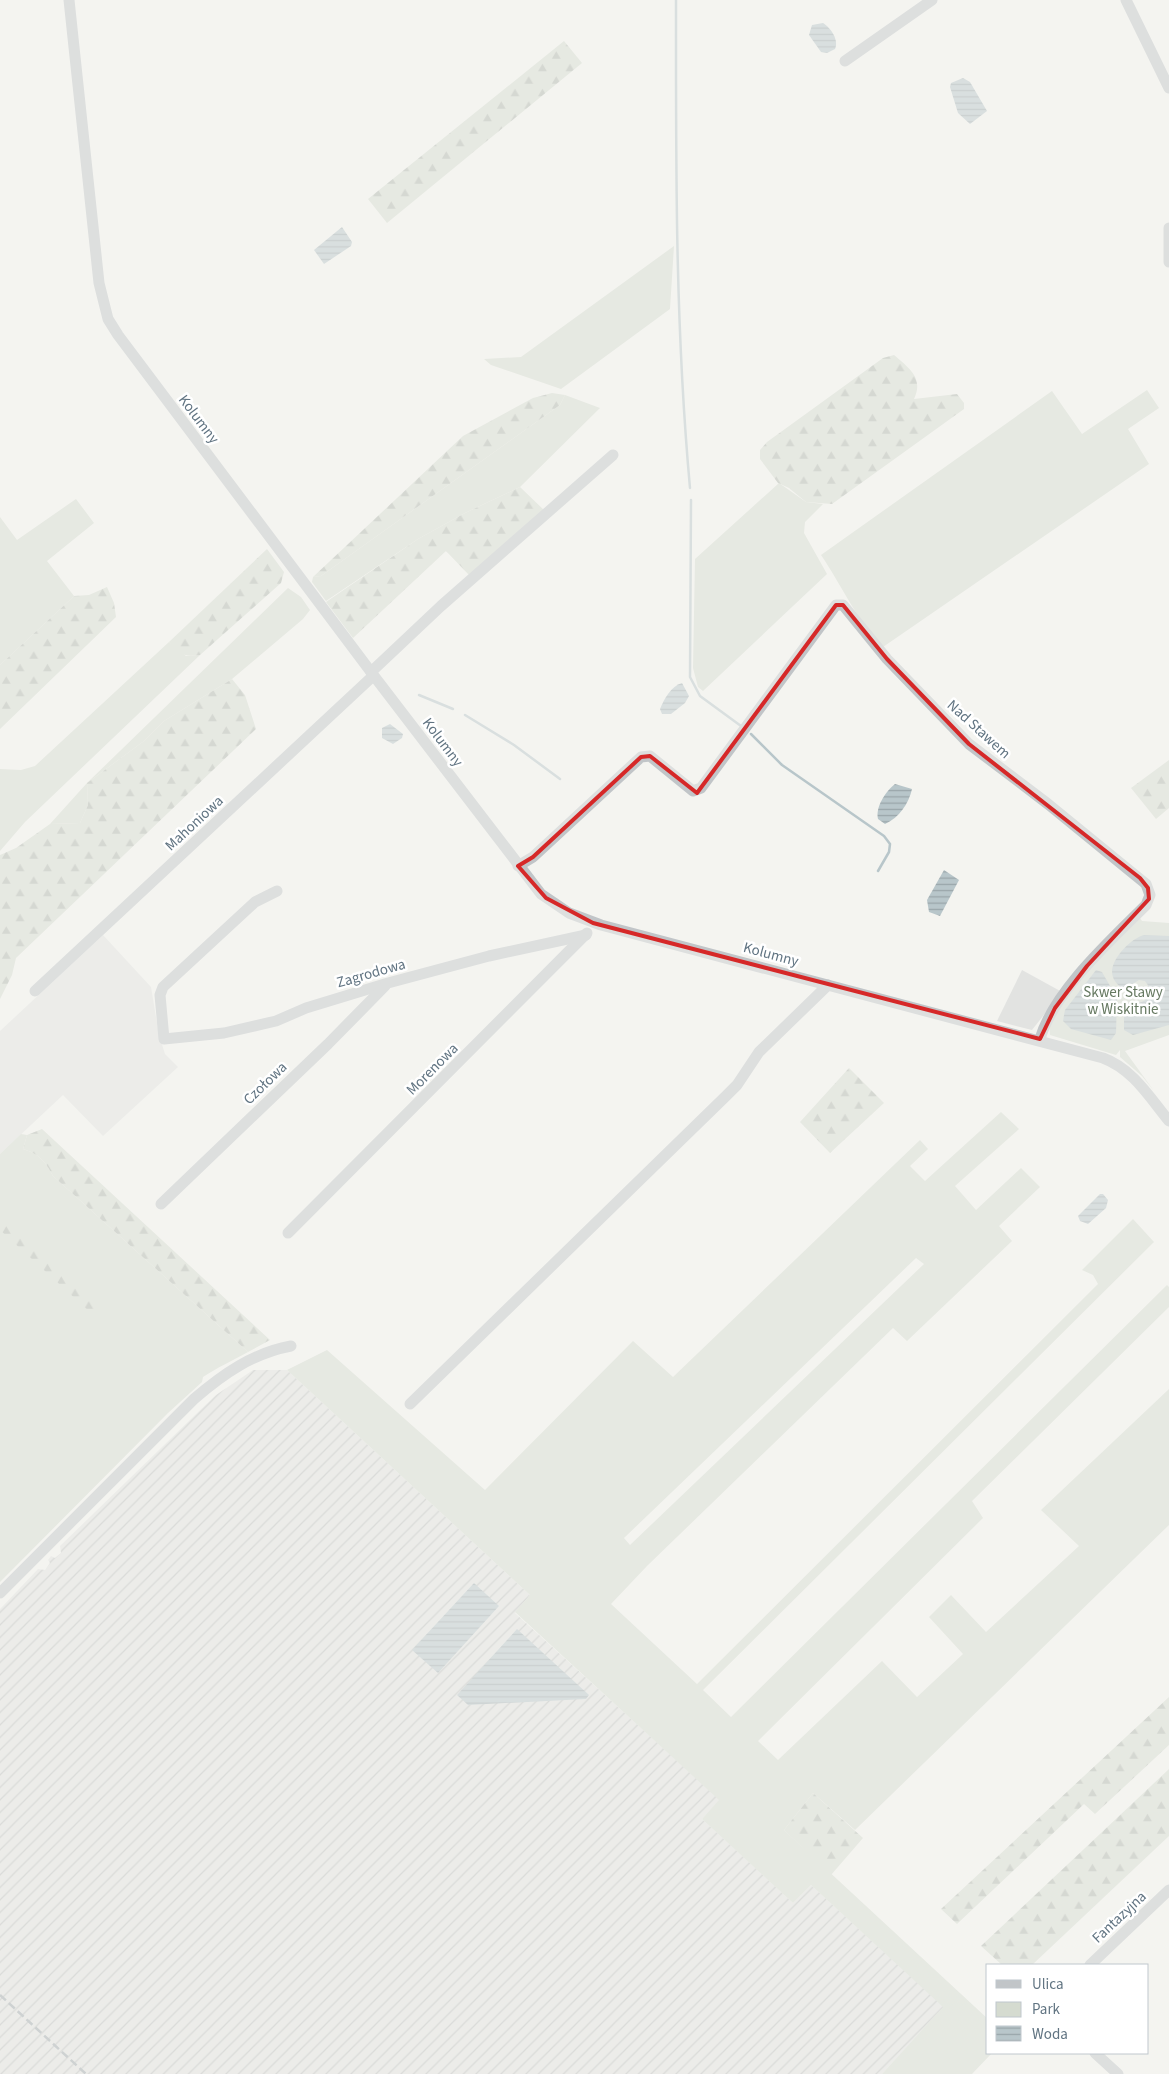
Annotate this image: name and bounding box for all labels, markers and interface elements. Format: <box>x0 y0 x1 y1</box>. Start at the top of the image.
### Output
street label: Kolumny <box>173 390 224 448</box>
street label: Nad Stawem <box>942 695 1015 764</box>
street label: Kolumny <box>417 713 468 771</box>
street label: Mahoniowa <box>161 791 228 856</box>
street label: Kolumny <box>741 937 801 972</box>
street label: Zagrodowa <box>334 954 408 993</box>
park label: Skwer Stawy w Wiskitnie <box>1083 982 1163 1020</box>
street label: Morenowa <box>402 1039 463 1100</box>
street label: Czołowa <box>239 1057 292 1110</box>
street label: Fantazyjna <box>1087 1887 1151 1948</box>
legend <box>986 1964 1149 2054</box>
text: Ulica <box>1032 1974 1063 1995</box>
text: Park <box>1032 1999 1061 2020</box>
text: Woda <box>1032 2024 1068 2045</box>

